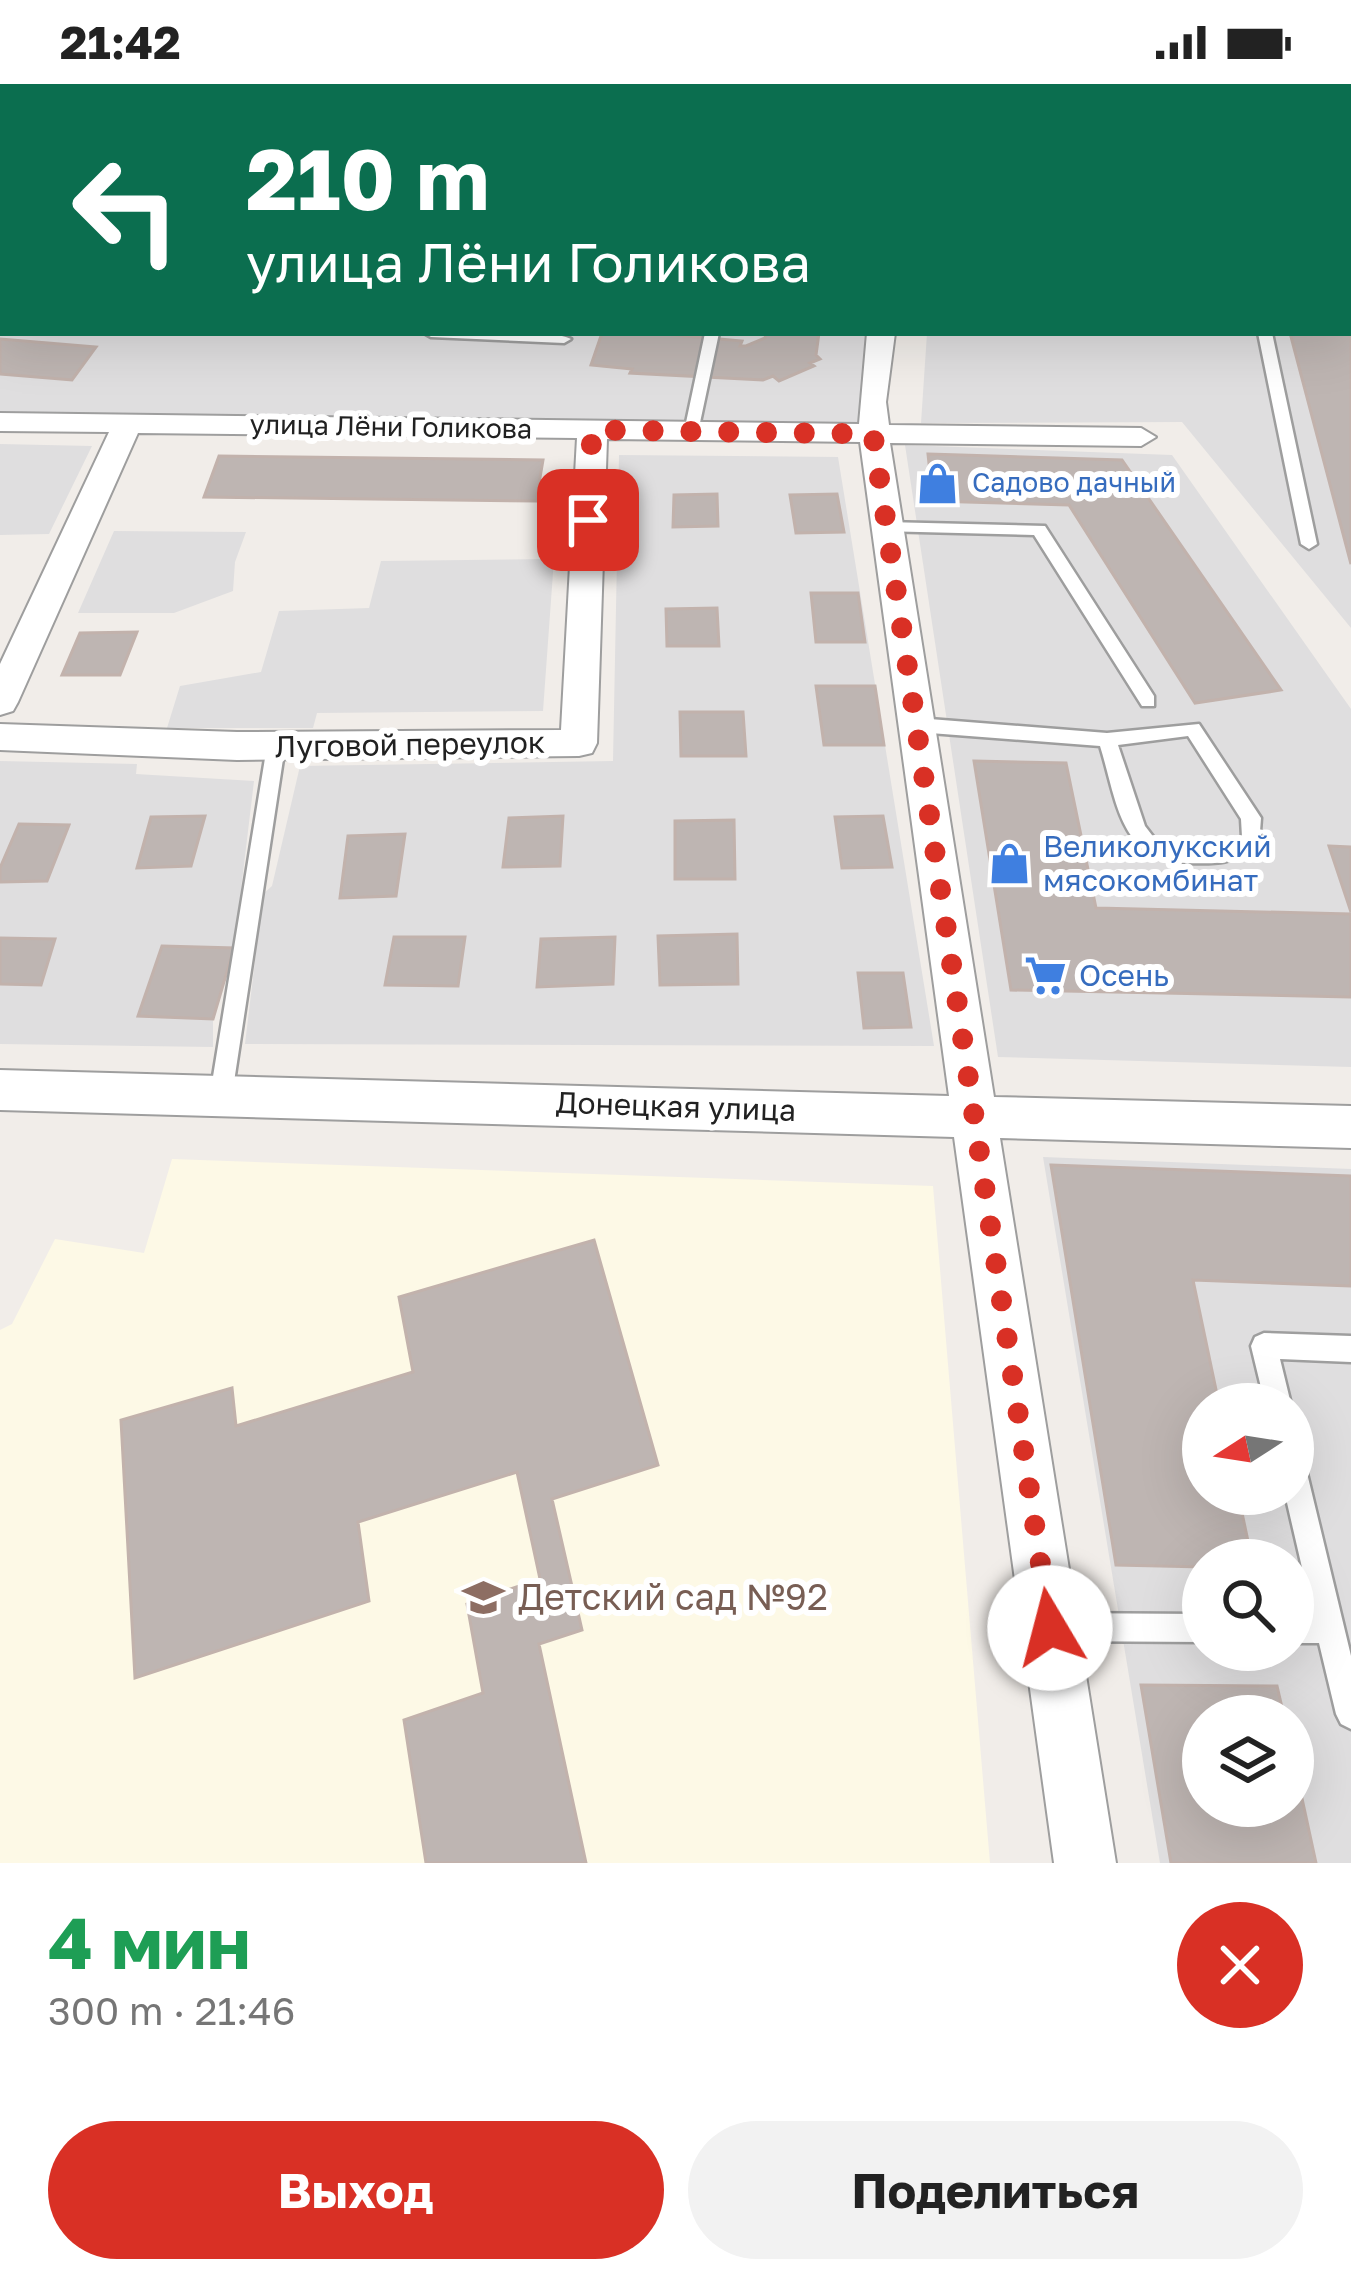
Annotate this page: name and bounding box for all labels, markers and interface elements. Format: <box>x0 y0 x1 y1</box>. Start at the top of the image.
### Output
text: 21:42 <box>60 15 181 69</box>
text: 210 m <box>246 128 490 228</box>
icon: left <box>48 132 204 288</box>
text: улица Лёни Голикова <box>246 229 811 294</box>
street label: улица Лёни Голикова <box>249 408 533 444</box>
shop icon: Садово дачный <box>915 460 961 506</box>
place label: Садово дачный <box>972 466 1176 498</box>
pin <box>537 469 639 571</box>
icon: arrive <box>555 487 621 553</box>
street label: Луговой переулок <box>275 724 545 764</box>
place label: Великолукский мясокомбинат <box>1043 828 1272 898</box>
shop icon: Великолукский мясокомбинат <box>986 841 1032 887</box>
supermarket icon: Осень <box>1022 953 1068 999</box>
place label: Осень <box>1079 957 1169 993</box>
street label: Донецкая улица <box>555 1084 797 1128</box>
north arrow <box>1182 1383 1314 1515</box>
map controls <box>1182 1383 1314 1827</box>
button: search <box>1182 1539 1314 1671</box>
position arrow <box>987 1565 1113 1691</box>
school or university icon: Детский сад №92 <box>461 1574 507 1620</box>
place label: Детский сад №92 <box>518 1575 828 1618</box>
button: layers <box>1182 1695 1314 1827</box>
text: 4 мин <box>48 1898 251 1985</box>
button: close <box>1177 1902 1303 2028</box>
text: 300 m · 21:46 <box>48 1987 295 2034</box>
button: Выход <box>48 2121 664 2259</box>
button: Поделиться <box>688 2121 1303 2259</box>

